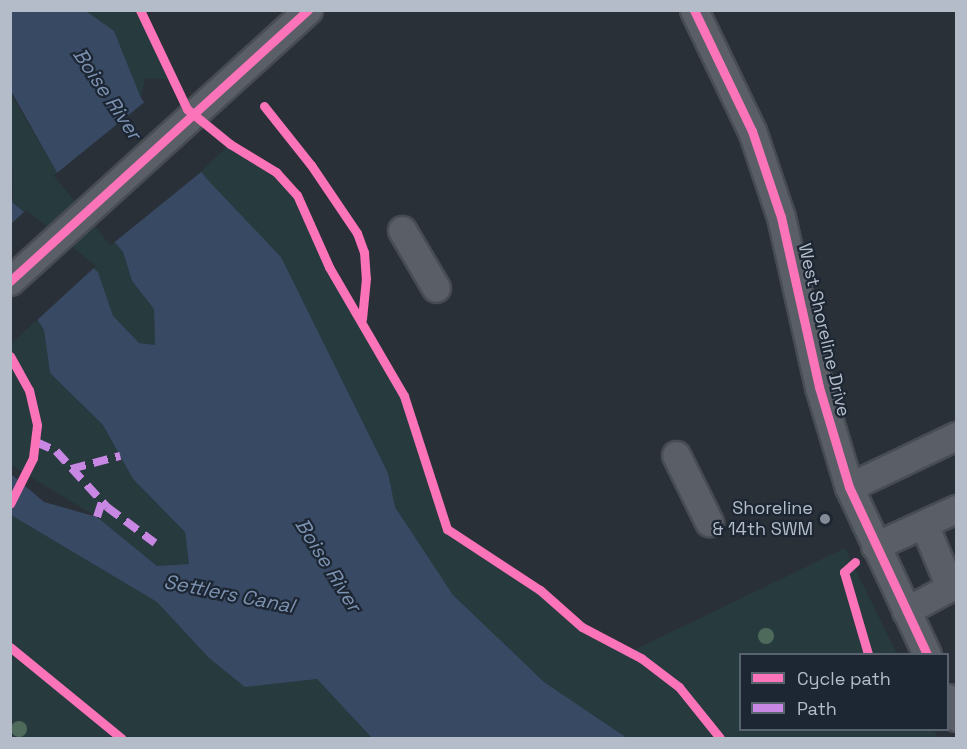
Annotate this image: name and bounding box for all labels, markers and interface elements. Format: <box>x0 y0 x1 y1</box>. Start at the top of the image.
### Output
water label: Boise River <box>68 44 146 144</box>
street label: West Shoreline Drive <box>794 241 854 419</box>
place label: Shoreline & 14th SWM <box>712 498 813 540</box>
marker: Shoreline & 14th SWM <box>818 512 832 526</box>
water label: Boise River <box>290 514 366 616</box>
water label: Settlers Canal <box>162 570 296 618</box>
legend <box>739 653 949 731</box>
text: Cycle path <box>797 667 891 690</box>
text: Path <box>797 697 837 720</box>

